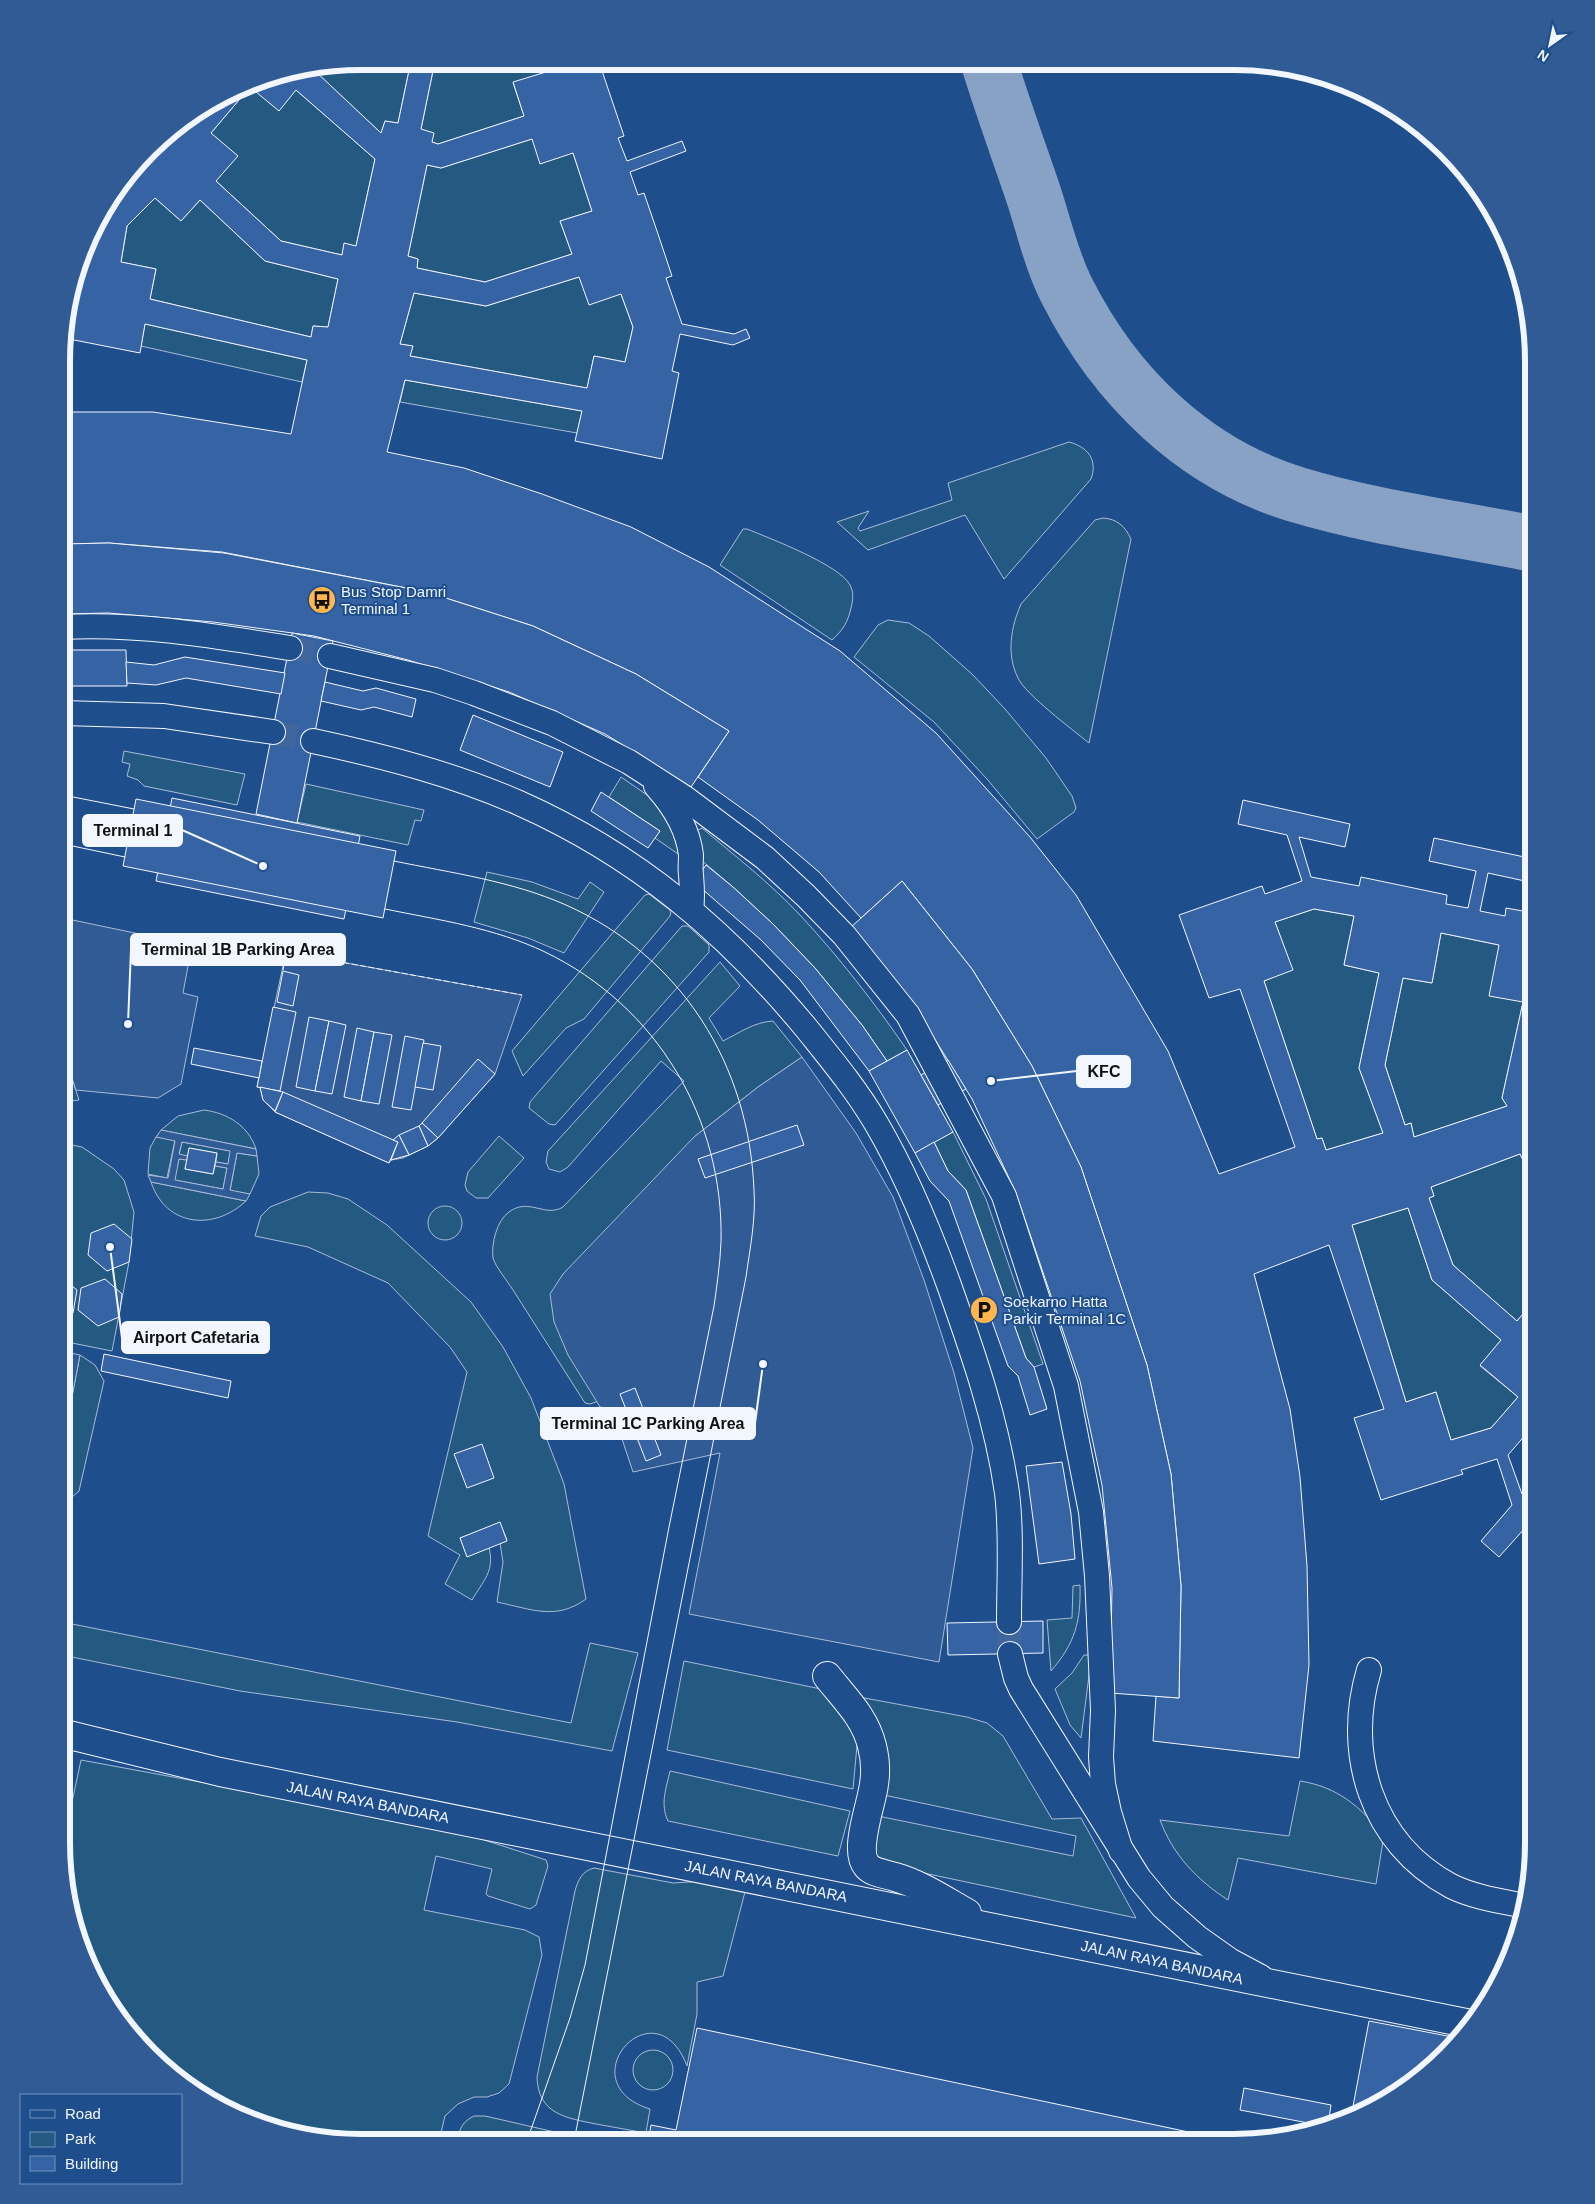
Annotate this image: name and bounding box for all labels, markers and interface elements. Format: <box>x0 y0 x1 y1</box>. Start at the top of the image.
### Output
north arrow <box>1525 20 1575 70</box>
text: N <box>1534 46 1552 65</box>
place label: Bus Stop Damri Terminal 1 <box>341 583 446 617</box>
bus stop icon: Bus Stop Damri Terminal 1 <box>307 585 337 615</box>
callout: Terminal 1 <box>83 815 182 846</box>
text: Terminal 1 <box>94 822 173 839</box>
callout: Terminal 1B Parking Area <box>131 934 345 965</box>
text: Terminal 1B Parking Area <box>142 941 335 958</box>
callout: KFC <box>1077 1056 1130 1087</box>
text: KFC <box>1088 1063 1121 1080</box>
place label: Soekarno Hatta Parkir Terminal 1C <box>1003 1293 1126 1327</box>
parking icon: Soekarno Hatta Parkir Terminal 1C <box>969 1295 999 1325</box>
callout: Airport Cafetaria <box>122 1322 269 1353</box>
text: Airport Cafetaria <box>133 1329 259 1346</box>
callout: Terminal 1C Parking Area <box>541 1408 755 1439</box>
text: Terminal 1C Parking Area <box>552 1415 745 1432</box>
street label: JALAN RAYA BANDARA <box>285 1778 451 1826</box>
street label: JALAN RAYA BANDARA <box>683 1857 849 1905</box>
street label: JALAN RAYA BANDARA <box>1079 1936 1245 1988</box>
legend <box>20 2094 182 2184</box>
text: Road <box>65 2105 101 2122</box>
text: Park <box>65 2130 96 2147</box>
text: Building <box>65 2155 118 2172</box>

